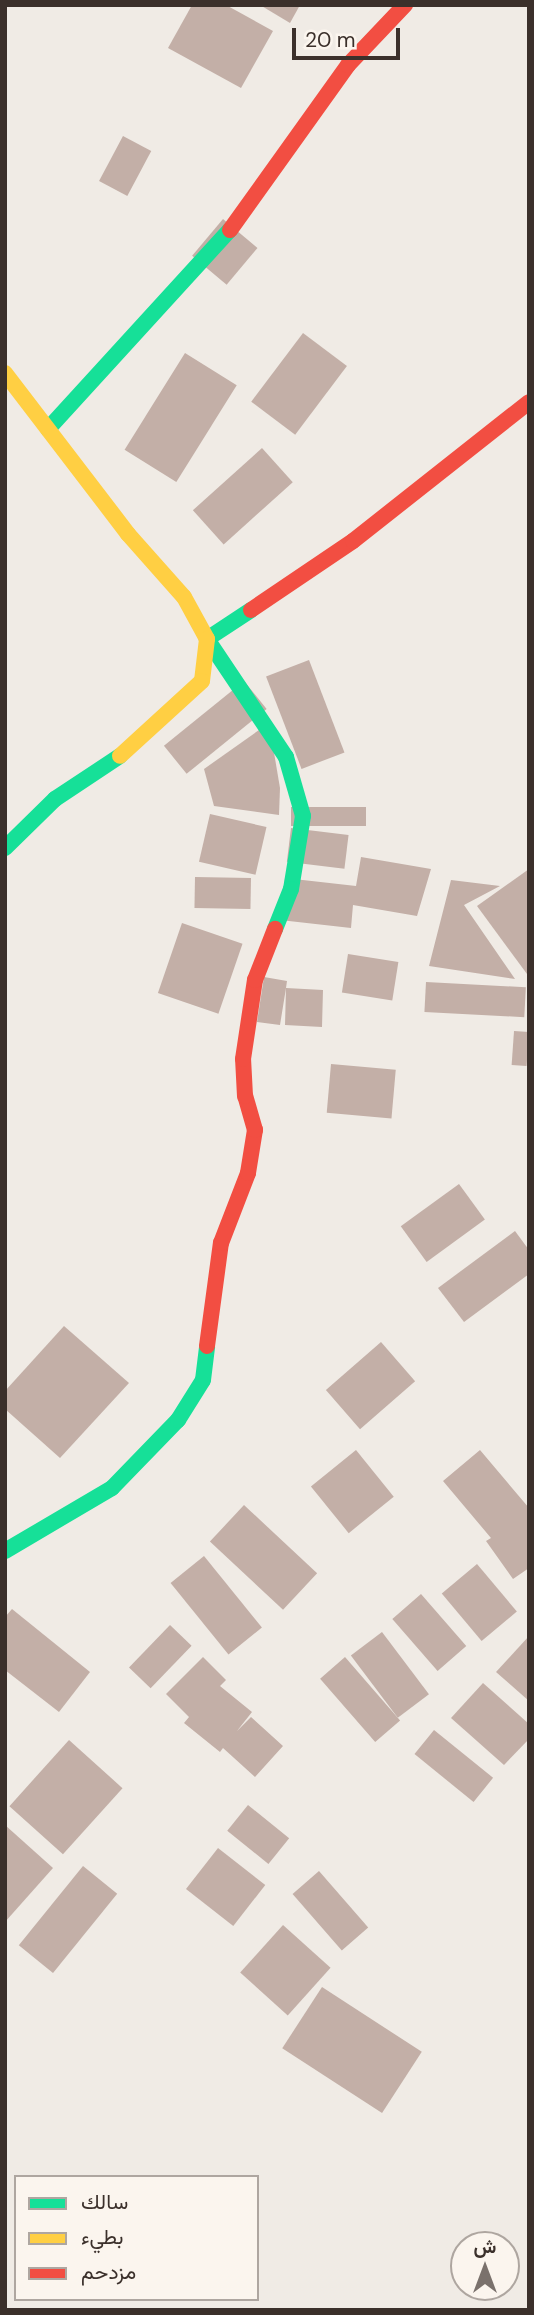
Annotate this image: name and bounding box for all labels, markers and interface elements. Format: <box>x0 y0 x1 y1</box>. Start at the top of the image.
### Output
scale bar <box>296 14 405 58</box>
text: 20 m <box>305 26 356 54</box>
legend <box>14 2175 259 2301</box>
text: سالك <box>81 2188 128 2216</box>
text: بطيء <box>81 2223 124 2251</box>
north arrow <box>450 2231 520 2301</box>
text: ش <box>474 2234 496 2259</box>
text: مزدحم <box>81 2258 136 2286</box>

